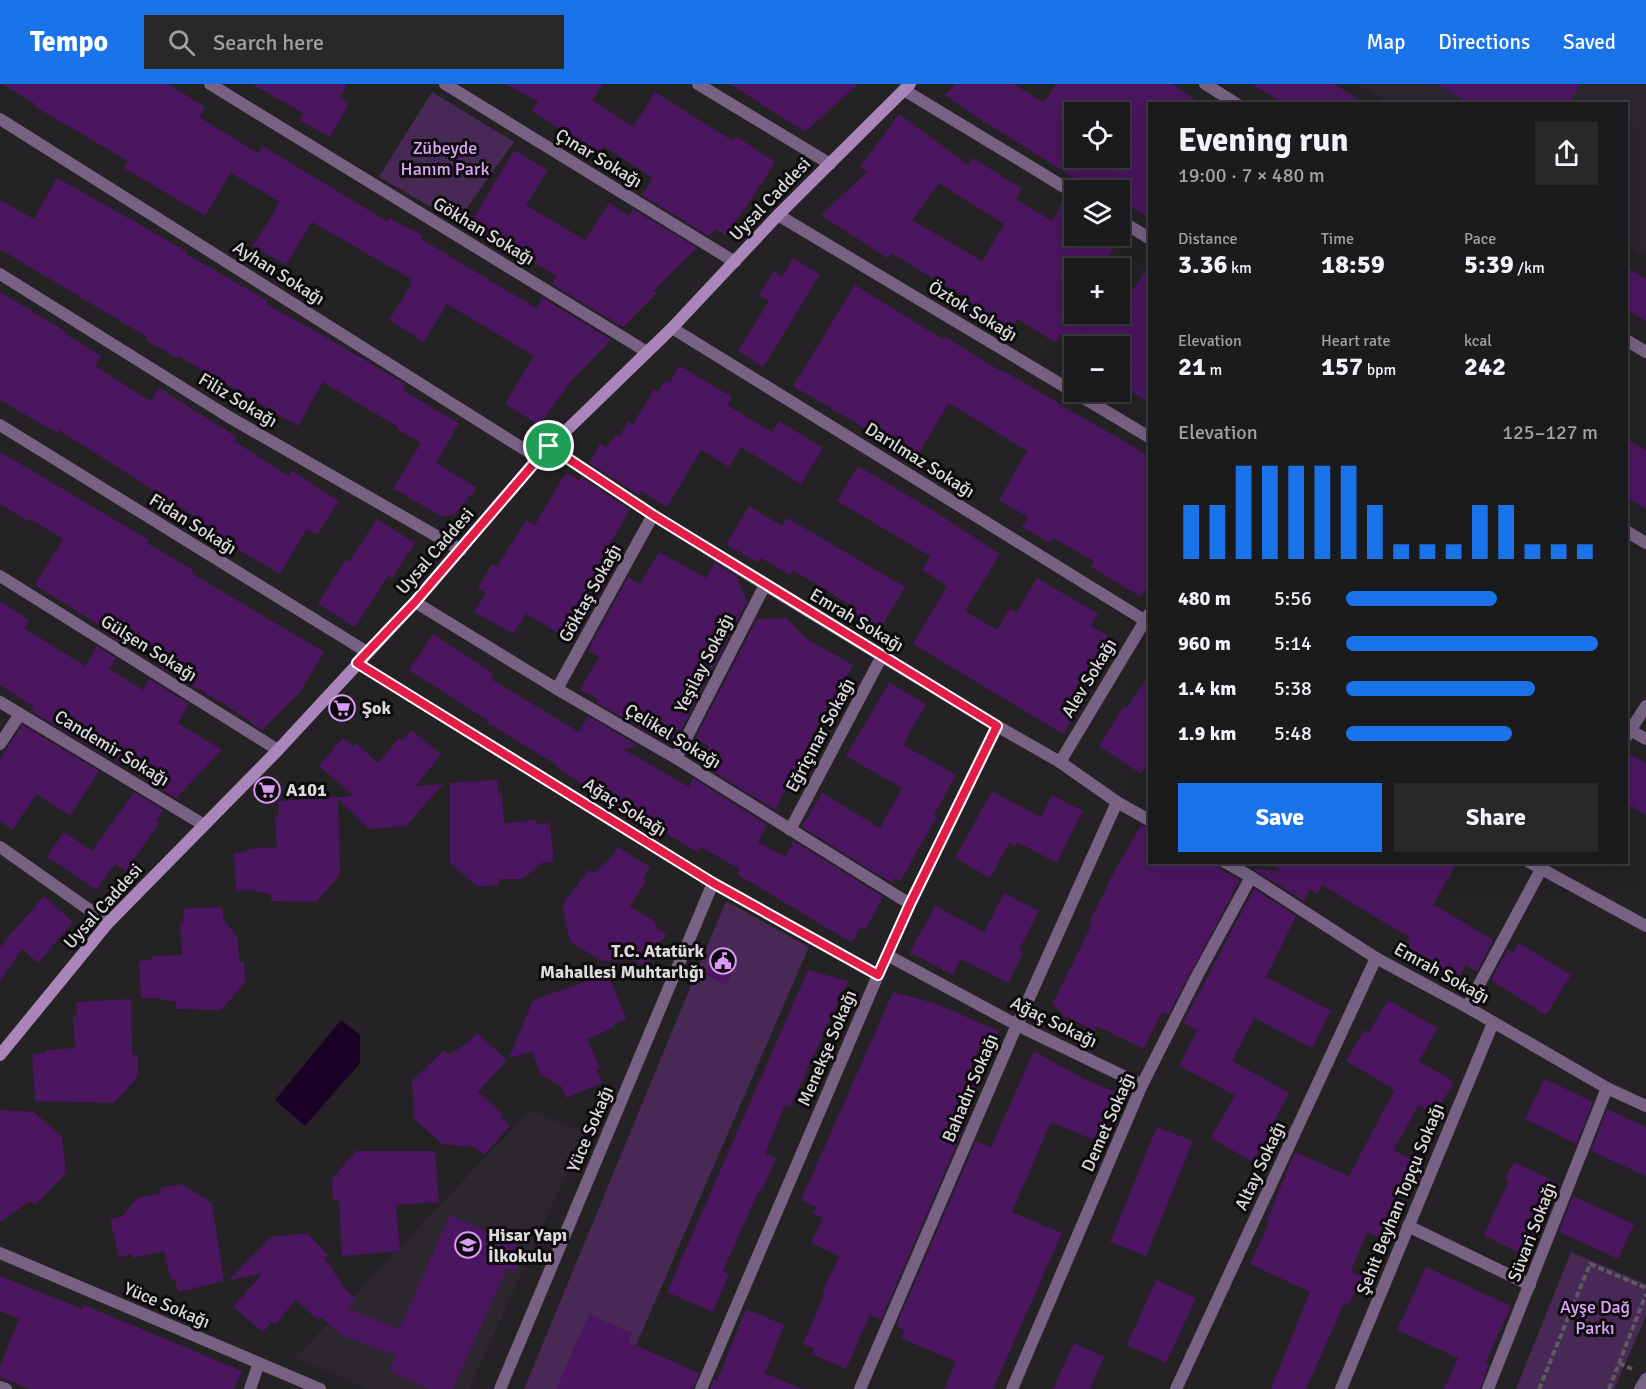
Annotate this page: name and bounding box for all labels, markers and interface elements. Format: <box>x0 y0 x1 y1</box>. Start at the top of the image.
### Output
search box <box>144 15 564 69</box>
text: Tempo <box>30 25 108 59</box>
icon: search <box>165 26 198 59</box>
text: Search here <box>213 29 324 56</box>
text: Map <box>1367 29 1405 55</box>
text: Directions <box>1438 29 1530 55</box>
text: Saved <box>1563 29 1616 55</box>
map controls <box>1064 102 1130 402</box>
button: locate <box>1064 102 1130 168</box>
text: Evening run <box>1178 120 1348 161</box>
button: share <box>1535 122 1598 185</box>
street label: Çınar Sokağı <box>552 124 646 192</box>
park label: Zübeyde Hanım Park <box>401 137 489 180</box>
street label: Uysal Caddesi <box>725 153 815 245</box>
text: 19:00 · 7 × 480 m <box>1178 163 1325 188</box>
button: layers <box>1064 180 1130 246</box>
street label: Gökhan Sokağı <box>429 192 539 270</box>
text: Distance <box>1178 229 1238 249</box>
text: Time <box>1321 229 1354 249</box>
text: Pace <box>1464 229 1496 249</box>
street label: Ayhan Sokağı <box>229 236 329 310</box>
text: 3.36 <box>1178 249 1228 281</box>
text: 18:59 <box>1321 249 1385 281</box>
text: 5:39 <box>1464 249 1514 281</box>
button: + <box>1064 258 1130 324</box>
text: km <box>1228 258 1252 278</box>
text: /km <box>1514 258 1545 278</box>
street label: Öztok Sokağı <box>925 276 1021 346</box>
text: Elevation <box>1178 331 1242 351</box>
text: Heart rate <box>1321 331 1390 351</box>
text: kcal <box>1464 331 1492 351</box>
button: − <box>1064 336 1130 402</box>
text: 21 <box>1178 351 1206 383</box>
text: 157 <box>1321 351 1363 383</box>
text: 242 <box>1464 351 1506 383</box>
text: m <box>1206 360 1222 380</box>
text: bpm <box>1363 360 1396 380</box>
street label: Filiz Sokağı <box>195 368 281 432</box>
street label: Darılmaz Sokağı <box>861 418 979 502</box>
pin <box>523 420 574 471</box>
text: Elevation <box>1178 420 1258 445</box>
text: 125–127 m <box>1502 420 1598 445</box>
icon: arrive <box>532 429 565 462</box>
street label: Fidan Sokağı <box>145 489 241 559</box>
street label: Uysal Caddesi <box>391 503 479 599</box>
street label: Göktaş Sokağı <box>554 540 626 646</box>
street label: Emrah Sokağı <box>806 583 908 657</box>
text: 480 m <box>1178 586 1231 611</box>
text: 5:56 <box>1274 586 1312 611</box>
street label: Gülşen Sokağı <box>97 610 201 686</box>
street label: Yeşilay Sokağı <box>670 610 738 716</box>
text: 960 m <box>1178 631 1231 656</box>
text: 5:14 <box>1274 631 1312 656</box>
street label: Alev Sokağı <box>1057 634 1121 722</box>
street label: Eğriçınar Sokağı <box>781 674 859 796</box>
text: 1.4 km <box>1178 676 1236 701</box>
text: 5:38 <box>1274 676 1312 701</box>
supermarket icon: Şok <box>327 693 357 723</box>
place label: Şok <box>362 697 391 719</box>
street label: Çelikel Sokağı <box>621 699 725 773</box>
street label: Candemir Sokağı <box>51 705 173 791</box>
text: 1.9 km <box>1178 721 1236 746</box>
text: 5:48 <box>1274 721 1312 746</box>
street label: Ağaç Sokağı <box>579 773 671 841</box>
supermarket icon: A101 <box>252 775 282 805</box>
place label: A101 <box>286 779 327 801</box>
button: Save <box>1178 783 1382 852</box>
button: Share <box>1394 783 1598 852</box>
street label: Uysal Caddesi <box>59 859 147 953</box>
street label: Emrah Sokağı <box>1390 938 1494 1008</box>
place label: T.C. Atatürk Mahallesi Muhtarlığı <box>540 940 705 983</box>
public building icon: T.C. Atatürk Mahallesi Muhtarlığı <box>708 946 738 976</box>
street label: Menekşe Sokağı <box>793 987 861 1109</box>
street label: Ağaç Sokağı <box>1007 992 1101 1052</box>
street label: Bahadır Sokağı <box>937 1030 1003 1146</box>
street label: Demet Sokağı <box>1076 1069 1140 1175</box>
street label: Yüce Sokağı <box>562 1083 618 1175</box>
street label: Şehit Beyhan Topçu Sokağı <box>1351 1100 1449 1298</box>
street label: Altay Sokağı <box>1230 1118 1290 1214</box>
street label: Süvari Sokağı <box>1503 1179 1561 1285</box>
place label: Hisar Yapı İlkokulu <box>488 1224 567 1267</box>
school or university icon: Hisar Yapı İlkokulu <box>453 1230 483 1260</box>
street label: Yüce Sokağı <box>121 1277 213 1333</box>
park label: Ayşe Dağ Parkı <box>1560 1296 1630 1339</box>

